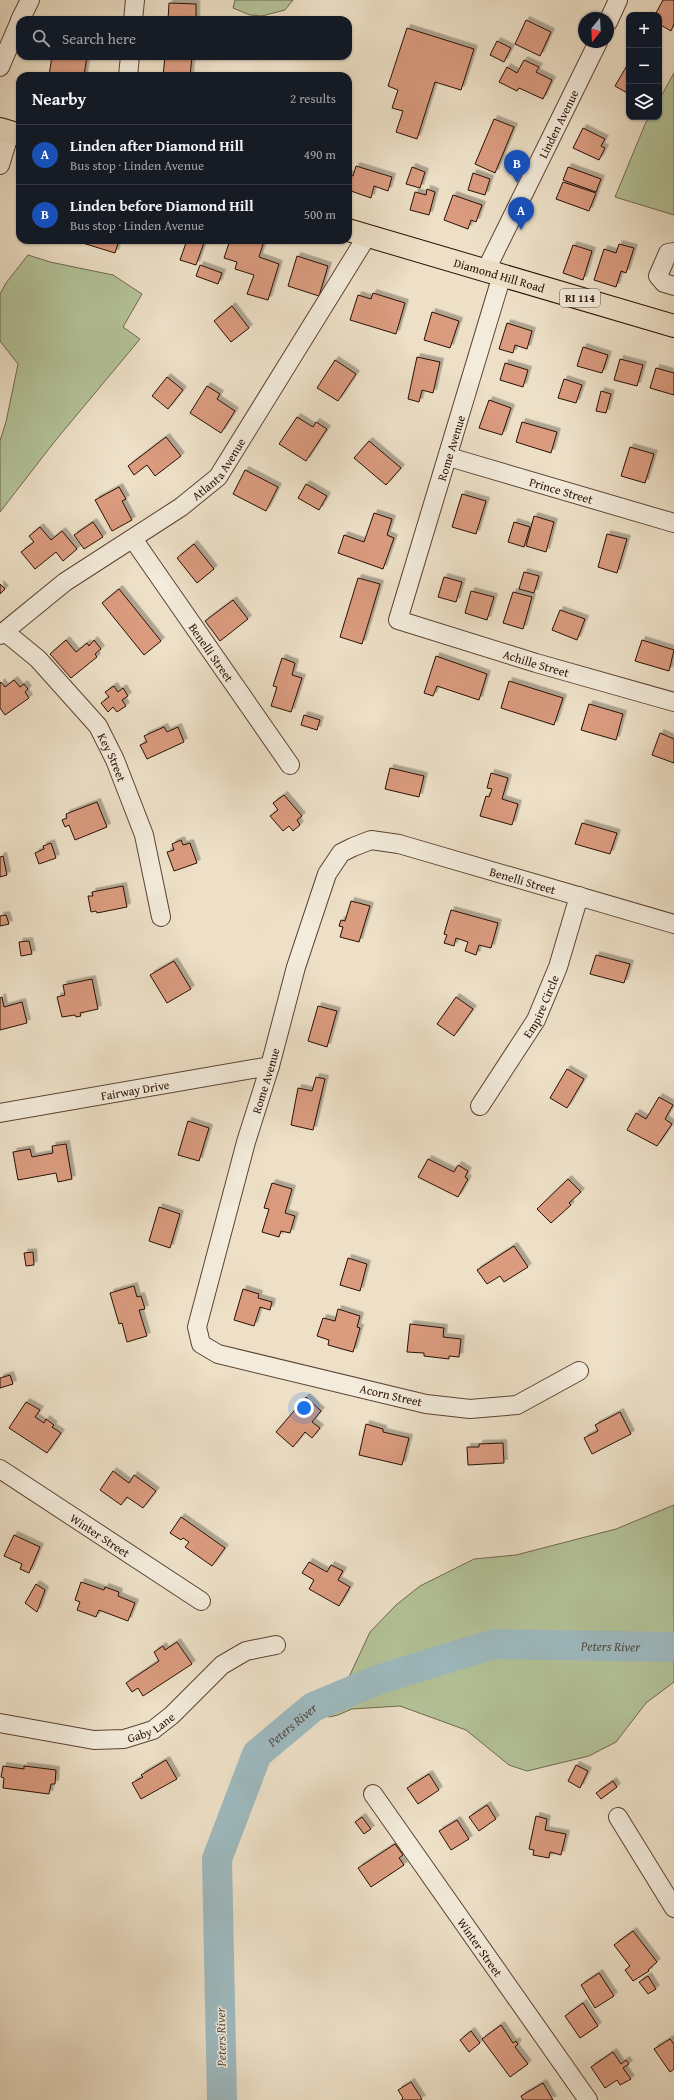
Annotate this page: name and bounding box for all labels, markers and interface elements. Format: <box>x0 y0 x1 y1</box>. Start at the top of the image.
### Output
north arrow <box>578 12 614 48</box>
map controls <box>626 12 662 120</box>
button: + <box>626 12 662 48</box>
search box <box>16 16 352 60</box>
icon: search <box>30 27 52 49</box>
text: Search here <box>62 28 136 49</box>
button: − <box>626 48 662 84</box>
button: layers <box>626 84 662 120</box>
text: Nearby <box>32 86 86 111</box>
street label: Linden Avenue <box>534 86 582 161</box>
text: 2 results <box>290 89 336 108</box>
text: Linden after Diamond Hill <box>70 135 244 156</box>
text: A <box>41 145 49 164</box>
text: 490 m <box>304 145 336 164</box>
pin: B <box>504 150 530 183</box>
text: Bus stop · Linden Avenue <box>70 156 204 175</box>
text: Linden before Diamond Hill <box>70 195 254 216</box>
pin: A <box>508 197 534 230</box>
text: B <box>41 205 49 224</box>
text: 500 m <box>304 205 336 224</box>
text: Bus stop · Linden Avenue <box>70 216 204 235</box>
street label: Diamond Hill Road <box>452 253 548 296</box>
road number: RI 114 <box>560 289 600 307</box>
street label: Rome Avenue <box>433 413 469 483</box>
street label: Atlanta Avenue <box>188 434 249 504</box>
street label: Prince Street <box>527 473 596 508</box>
street label: Benelli Street <box>185 620 239 686</box>
street label: Achille Street <box>501 645 572 681</box>
street label: Key Street <box>94 730 131 785</box>
street label: Benelli Street <box>488 862 559 898</box>
street label: Empire Circle <box>518 972 562 1041</box>
street label: Rome Avenue <box>247 1045 283 1116</box>
street label: Fairway Drive <box>100 1075 171 1104</box>
street label: Acorn Street <box>358 1380 425 1411</box>
your location <box>294 1398 314 1418</box>
street label: Winter Street <box>67 1509 134 1561</box>
water label: Peters River <box>580 1636 642 1656</box>
water label: Peters River <box>262 1698 322 1752</box>
street label: Gaby Lane <box>125 1708 178 1746</box>
street label: Winter Street <box>454 1914 508 1980</box>
water label: Peters River <box>211 2006 231 2068</box>

